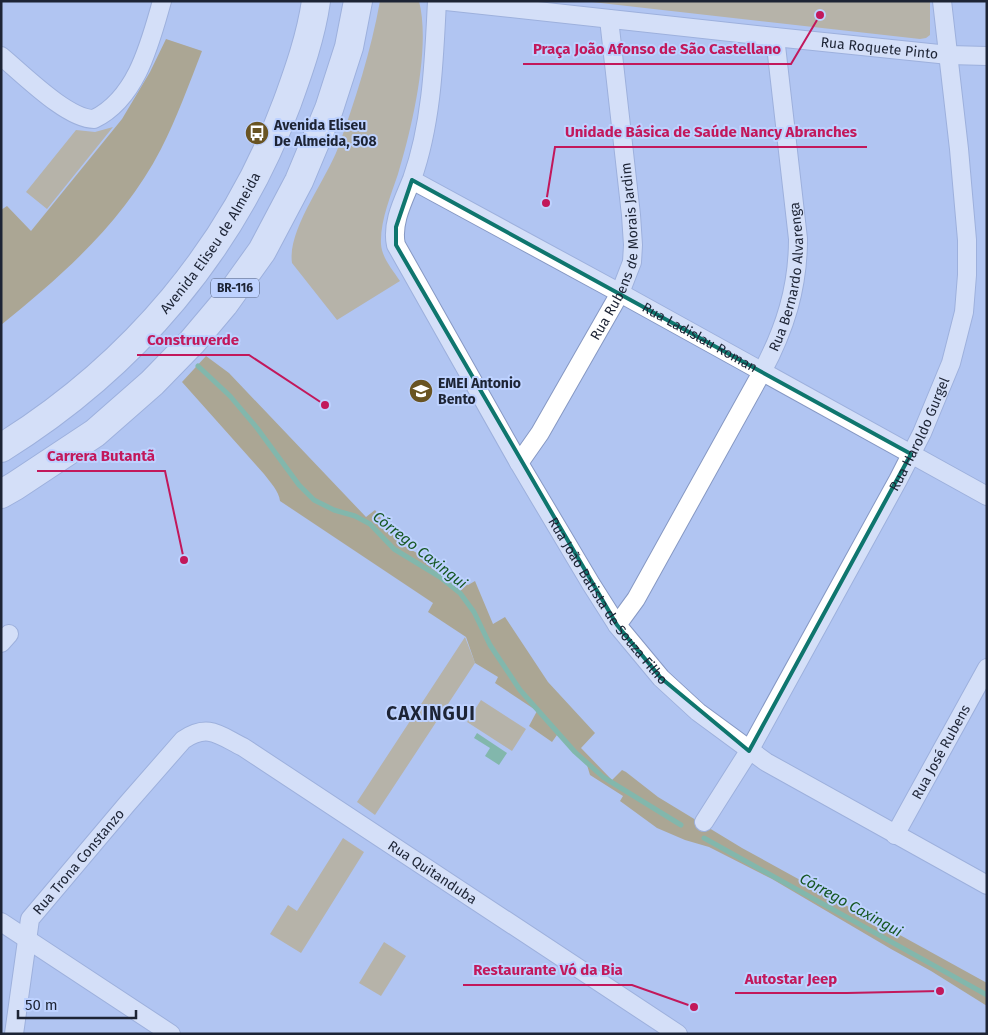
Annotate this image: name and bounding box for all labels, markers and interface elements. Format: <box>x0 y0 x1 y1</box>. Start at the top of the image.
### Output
callout: Praça João Afonso de São Castellano <box>523 34 791 64</box>
street label: Rua Roquete Pinto <box>820 34 939 63</box>
text: Praça João Afonso de São Castellano <box>533 40 781 59</box>
place label: Avenida Eliseu De Almeida, 508 <box>273 117 377 150</box>
callout: Unidade Básica de Saúde Nancy Abranches <box>555 117 867 147</box>
bus stop icon: Avenida Eliseu De Almeida, 508 <box>244 120 270 146</box>
text: Unidade Básica de Saúde Nancy Abranches <box>565 123 857 141</box>
street label: Rua Rubens de Morais Jardim <box>587 162 642 343</box>
street label: Avenida Eliseu de Almeida <box>157 170 264 317</box>
street label: Rua Bernardo Alvarenga <box>765 201 807 354</box>
road number: BR-116 <box>211 278 259 298</box>
street label: Rua Ladislau Roman <box>639 299 760 376</box>
callout: Construverde <box>137 325 249 355</box>
text: Construverde <box>147 331 239 349</box>
place label: EMEI Antonio Bento <box>438 375 521 408</box>
street label: Rua Haroldo Gurgel <box>886 375 953 494</box>
school or university icon: EMEI Antonio Bento <box>408 378 434 404</box>
callout: Carrera Butantã <box>37 441 165 471</box>
text: Carrera Butantã <box>47 447 155 465</box>
water label: Córrego Caxingui <box>369 508 471 592</box>
street label: Rua João Batista de Souza Filho <box>544 514 671 689</box>
street label: Rua José Rubens <box>908 701 974 802</box>
district label: CAXINGUI <box>386 702 476 725</box>
street label: Rua Trona Constanzo <box>29 806 128 918</box>
street label: Rua Quitanduba <box>385 837 480 908</box>
water label: Córrego Caxingui <box>796 869 906 941</box>
callout: Restaurante Vó da Bia <box>463 955 632 985</box>
text: Restaurante Vó da Bia <box>473 961 623 979</box>
callout: Autostar Jeep <box>735 963 847 993</box>
text: Autostar Jeep <box>744 970 837 988</box>
scale bar <box>18 988 135 1020</box>
text: 50 m <box>25 996 58 1014</box>

